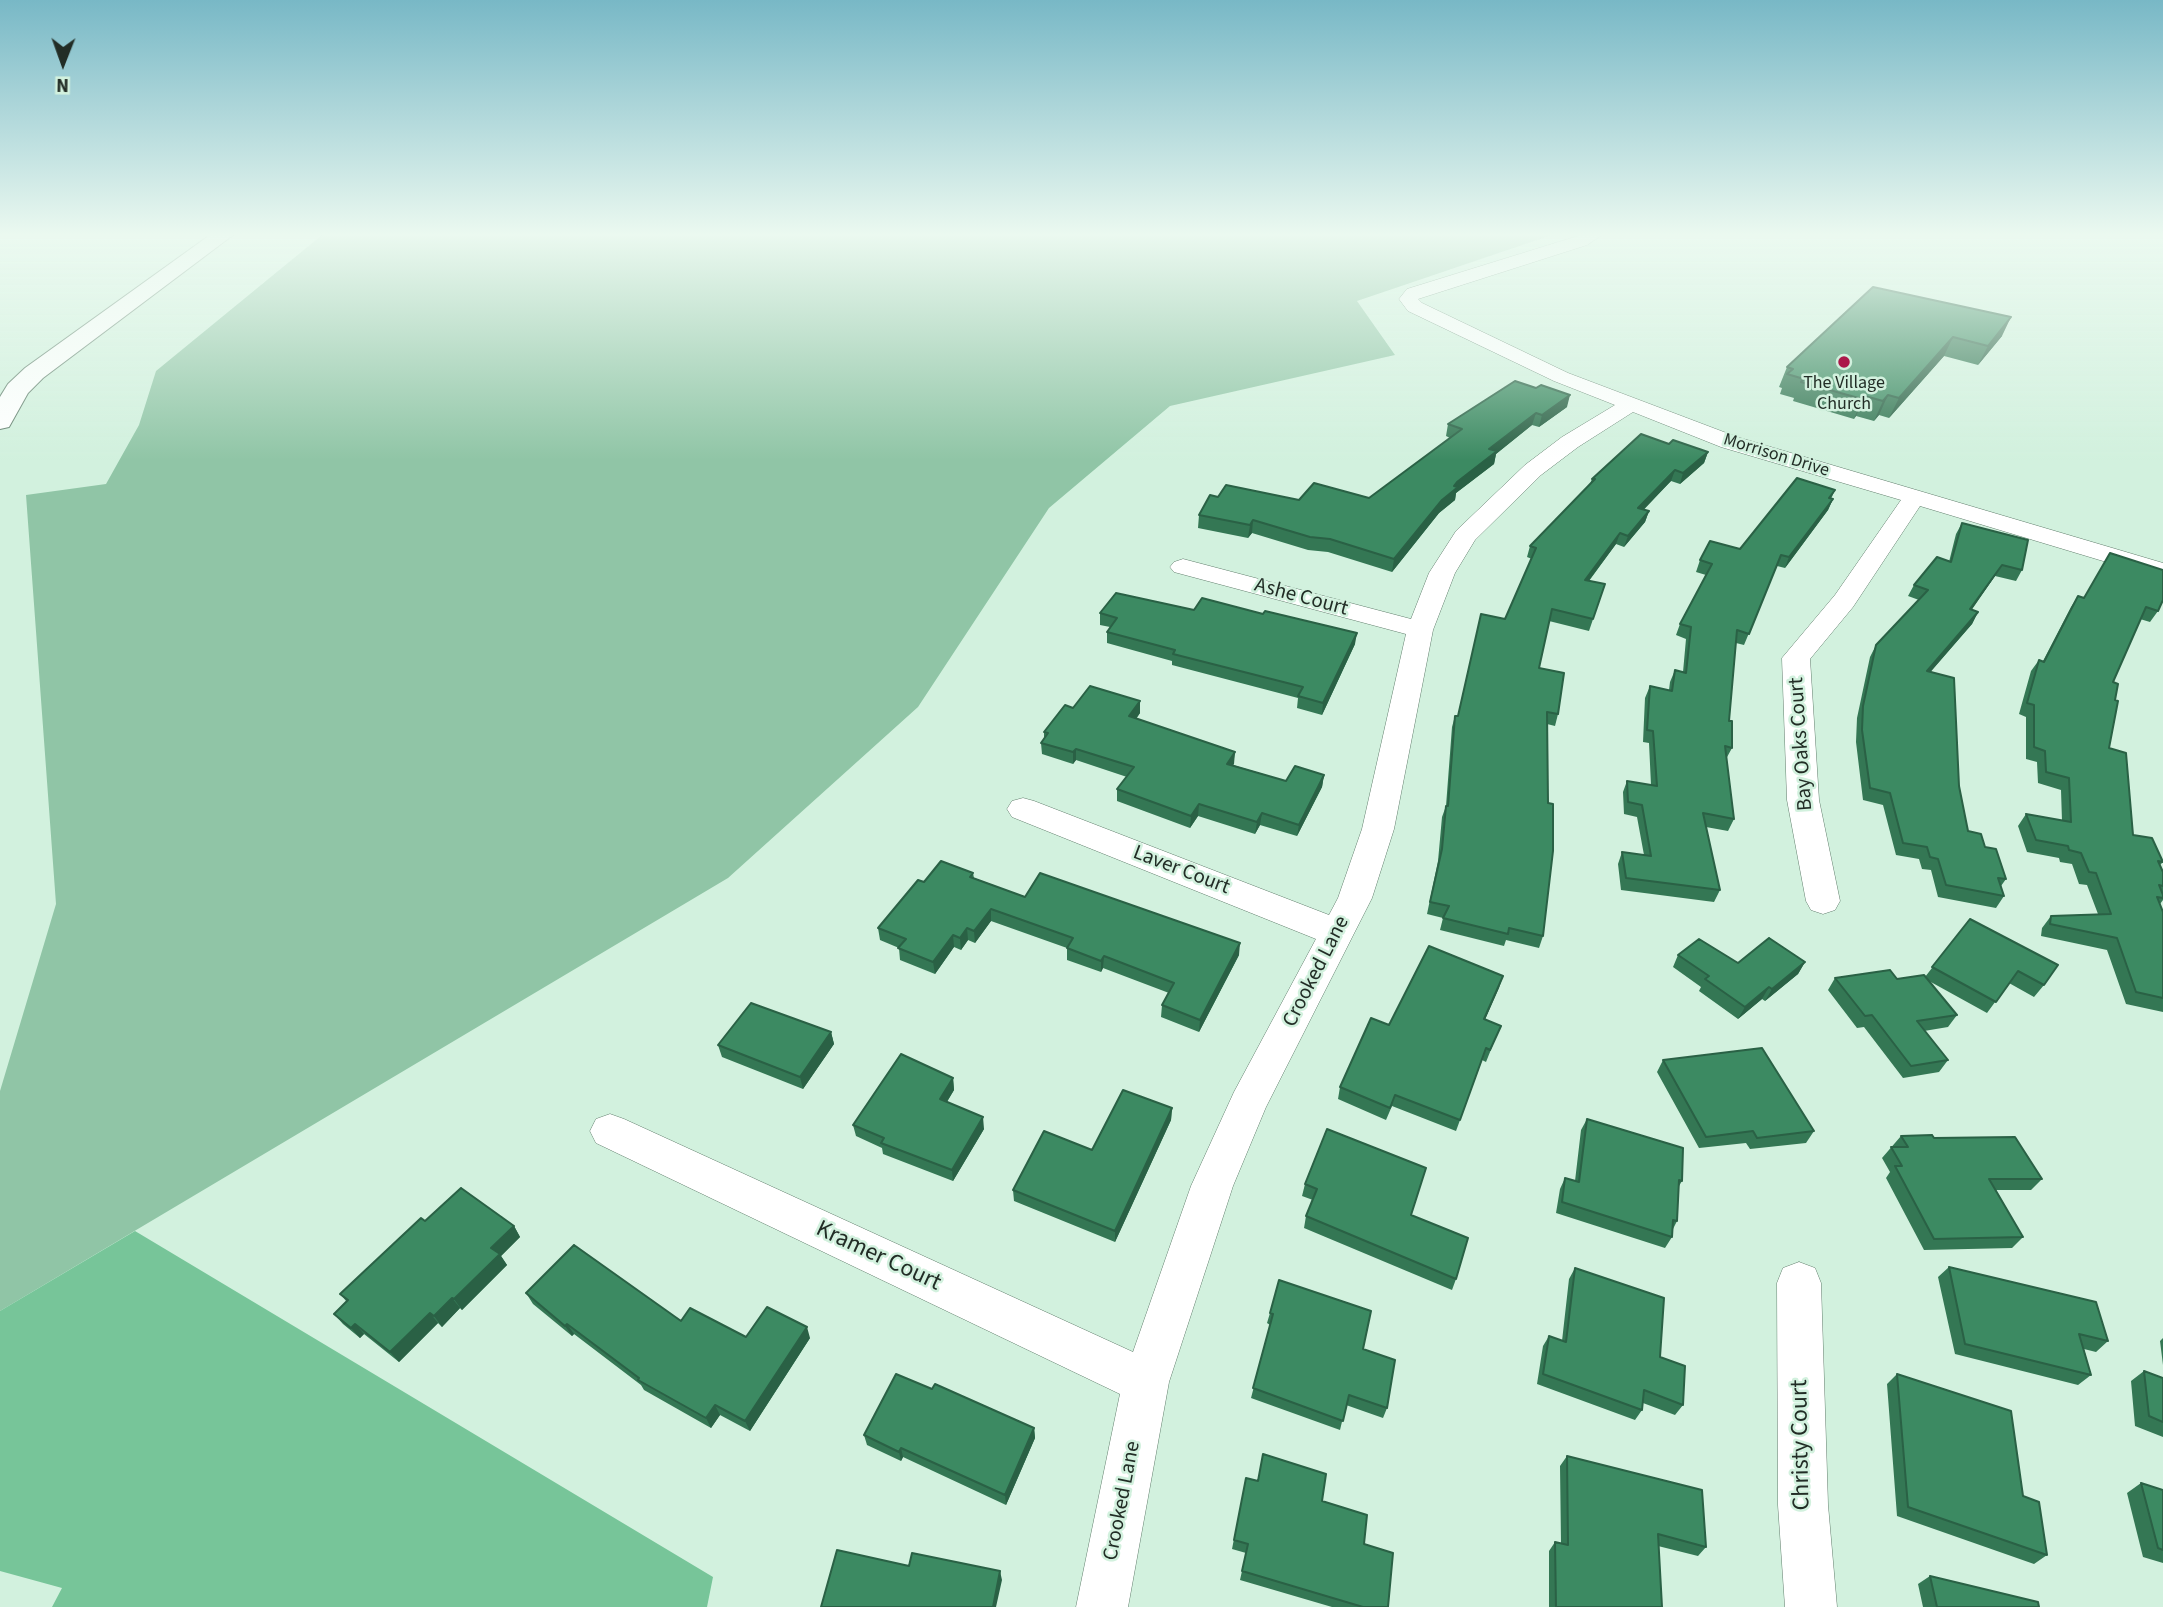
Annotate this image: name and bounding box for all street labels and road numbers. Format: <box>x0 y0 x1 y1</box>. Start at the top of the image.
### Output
street label: Morrison Drive <box>1720 430 1832 482</box>
street label: Ashe Court <box>1251 573 1351 623</box>
street label: Bay Oaks Court <box>1785 676 1819 812</box>
street label: Laver Court <box>1129 841 1233 901</box>
street label: Crooked Lane <box>1278 912 1356 1032</box>
street label: Kramer Court <box>811 1215 945 1299</box>
street label: Christy Court <box>1786 1379 1818 1511</box>
street label: Crooked Lane <box>1099 1439 1147 1563</box>

